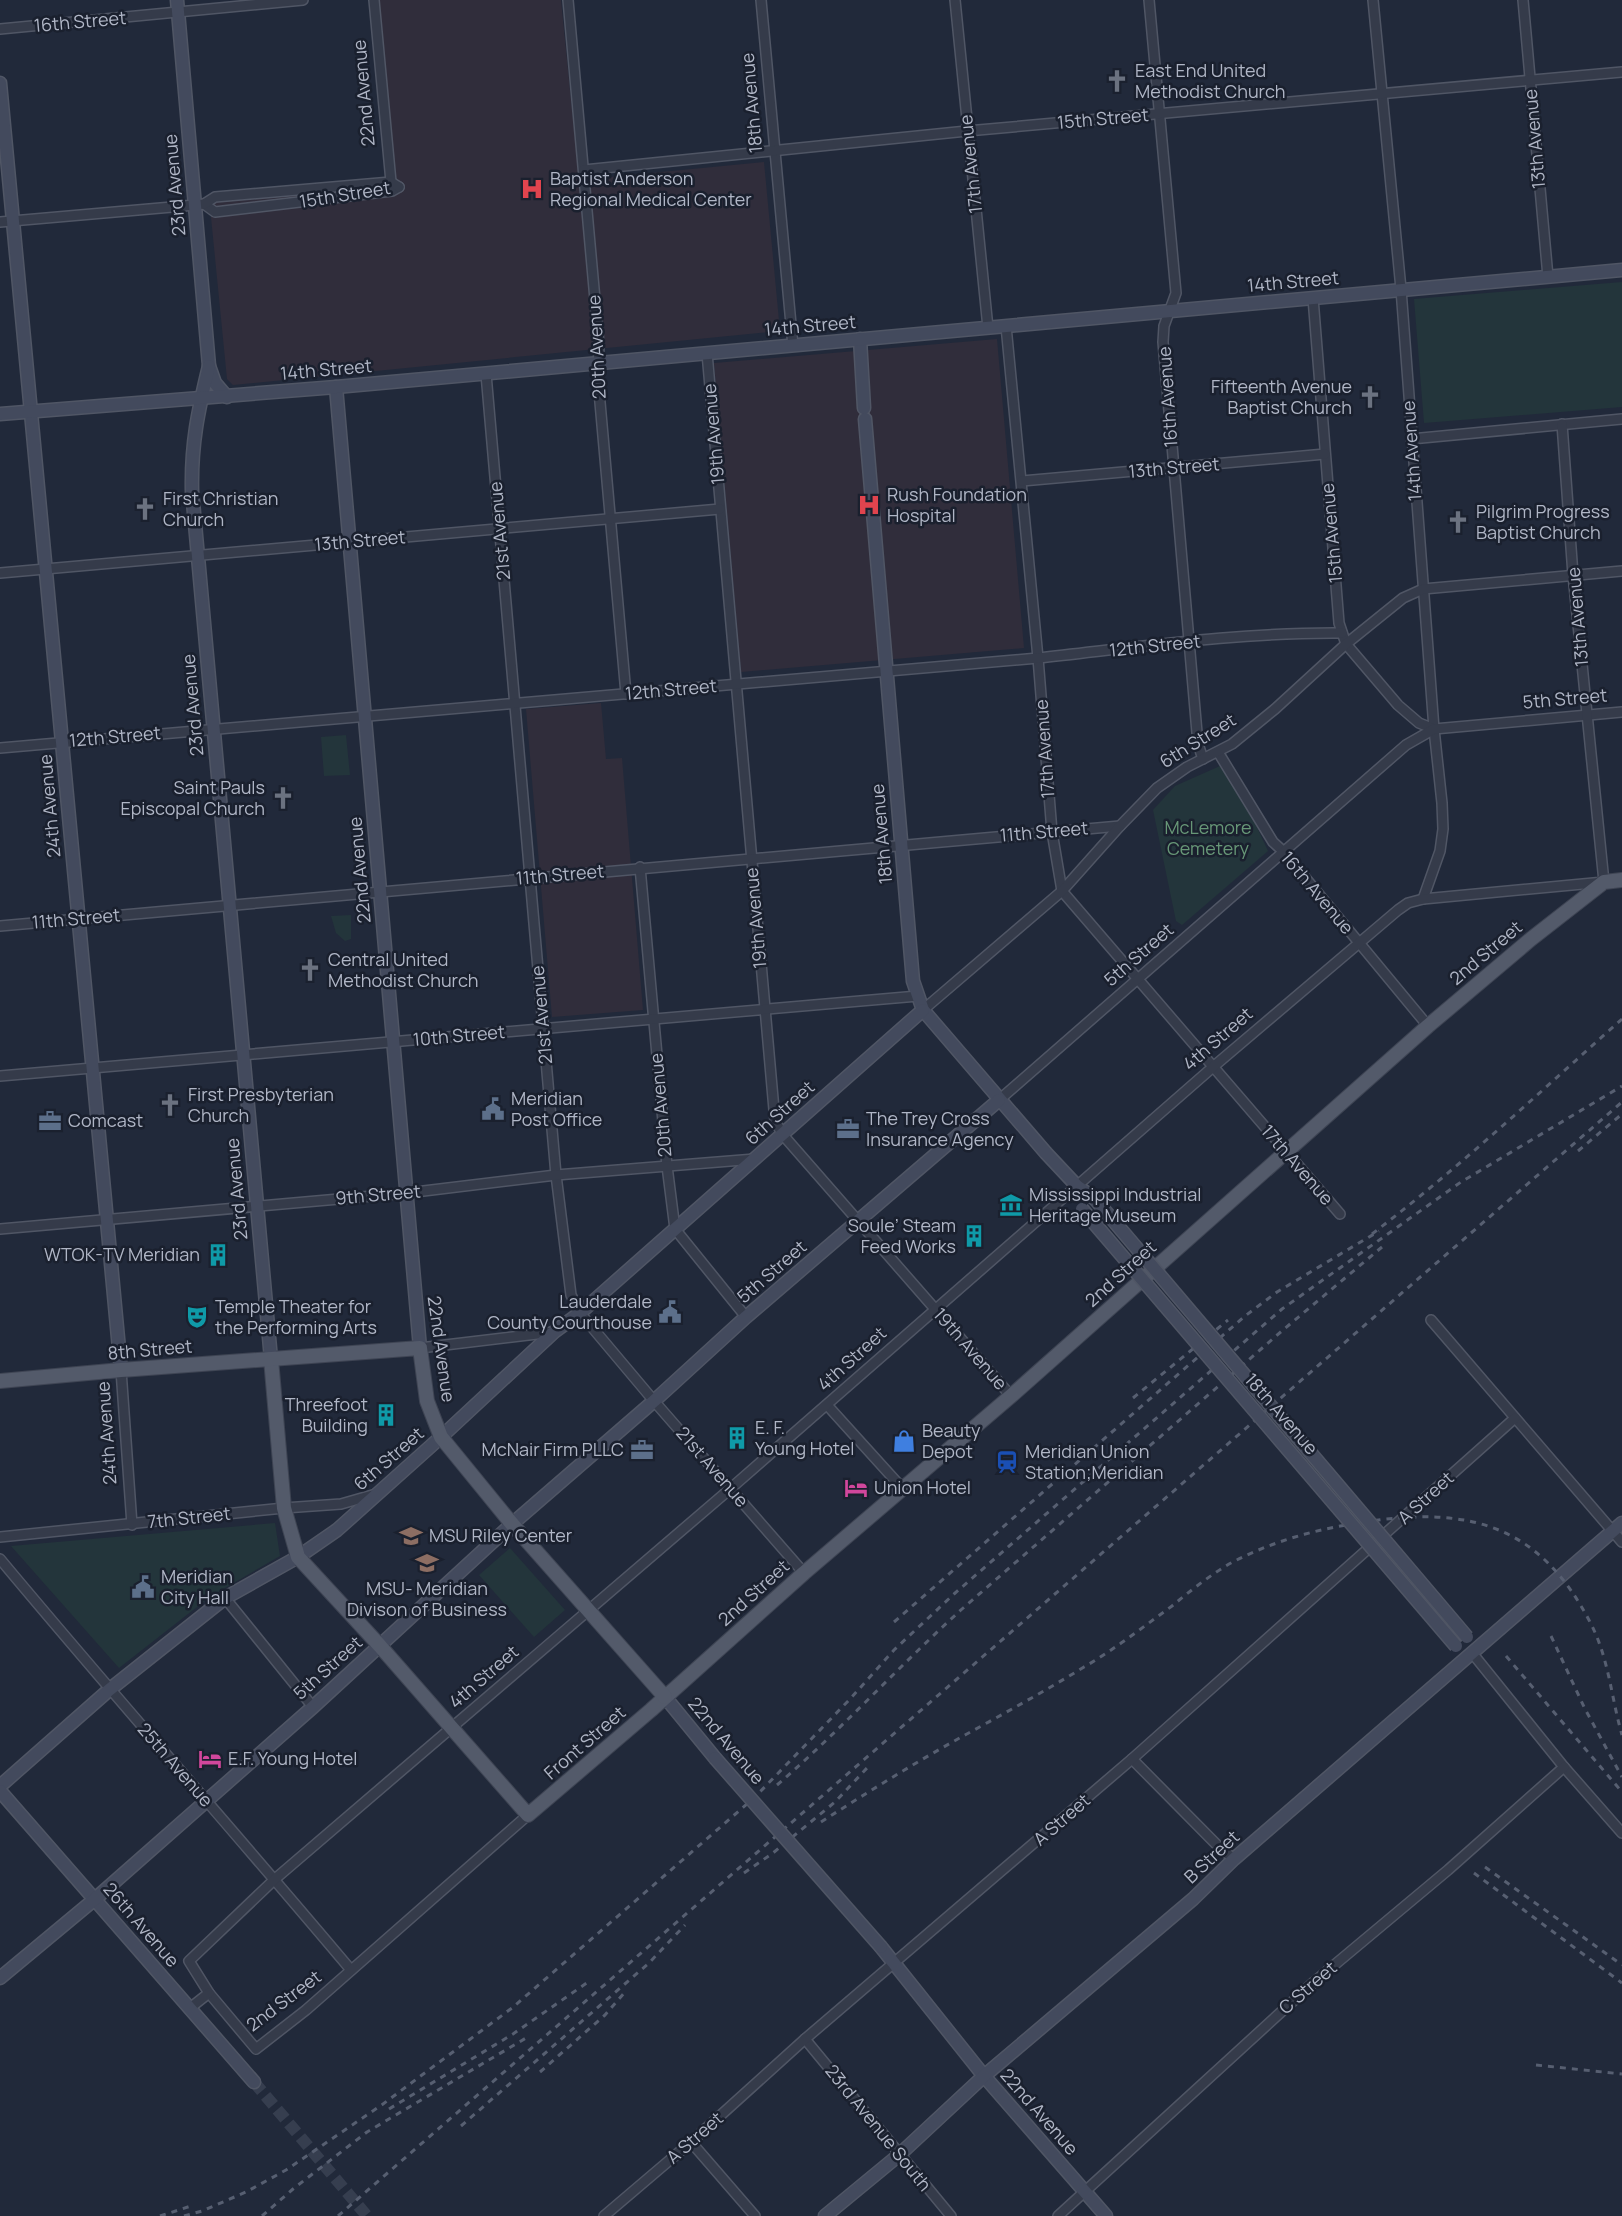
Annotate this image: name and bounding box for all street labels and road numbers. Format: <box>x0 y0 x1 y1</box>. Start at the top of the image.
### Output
street label: 16th Street <box>33 5 127 37</box>
street label: 22nd Avenue <box>346 39 380 147</box>
street label: 18th Avenue <box>735 52 767 154</box>
street label: 13th Avenue <box>1518 88 1550 190</box>
street label: 15th Street <box>1056 102 1150 134</box>
street label: 17th Avenue <box>953 114 987 215</box>
street label: 23rd Avenue <box>158 133 190 237</box>
street label: 15th Street <box>298 175 392 213</box>
street label: 14th Street <box>1246 265 1340 297</box>
street label: 20th Avenue <box>581 294 611 400</box>
street label: 14th Street <box>763 309 857 341</box>
street label: 16th Avenue <box>1151 346 1183 448</box>
street label: 14th Street <box>279 353 373 385</box>
street label: 19th Avenue <box>697 383 729 486</box>
street label: 14th Avenue <box>1396 400 1426 502</box>
street label: 13th Street <box>1127 451 1220 483</box>
street label: 21st Avenue <box>483 481 515 582</box>
street label: 15th Avenue <box>1315 482 1347 584</box>
street label: 13th Street <box>313 524 406 556</box>
street label: 13th Avenue <box>1561 566 1593 668</box>
street label: 12th Street <box>1108 628 1202 662</box>
street label: 23rd Avenue <box>176 653 208 757</box>
street label: 12th Street <box>624 673 718 705</box>
street label: 5th Street <box>1522 682 1608 714</box>
street label: 17th Avenue <box>1029 699 1059 799</box>
street label: 6th Street <box>1155 707 1240 773</box>
street label: 12th Street <box>68 720 162 752</box>
street label: 24th Avenue <box>33 753 65 859</box>
street label: 18th Avenue <box>865 783 897 885</box>
street label: 11th Street <box>999 815 1089 847</box>
street label: 22nd Avenue <box>342 816 376 924</box>
street label: 16th Avenue <box>1276 846 1360 939</box>
street label: 11th Street <box>515 858 605 890</box>
street label: 19th Avenue <box>739 867 771 970</box>
street label: 11th Street <box>31 902 121 934</box>
street label: 2nd Street <box>1444 915 1527 990</box>
street label: 5th Street <box>1098 917 1178 991</box>
street label: 21st Avenue <box>525 965 557 1066</box>
street label: 4th Street <box>1177 1001 1257 1075</box>
street label: 10th Street <box>412 1019 506 1051</box>
street label: 20th Avenue <box>644 1052 677 1158</box>
street label: 6th Street <box>740 1075 819 1150</box>
street label: 17th Avenue <box>1256 1119 1339 1210</box>
street label: 23rd Avenue <box>220 1137 252 1241</box>
street label: 9th Street <box>334 1178 422 1210</box>
street label: 5th Street <box>731 1234 811 1308</box>
street label: 2nd Street <box>1080 1235 1161 1312</box>
street label: 22nd Avenue <box>423 1294 461 1404</box>
street label: 19th Avenue <box>928 1302 1013 1394</box>
street label: 4th Street <box>812 1321 891 1396</box>
street label: 8th Street <box>107 1333 193 1365</box>
street label: 18th Avenue <box>1240 1368 1324 1459</box>
street label: 24th Avenue <box>90 1381 122 1486</box>
street label: 6th Street <box>348 1421 428 1495</box>
street label: 21st Avenue <box>671 1421 754 1512</box>
street label: A Street <box>1392 1466 1459 1529</box>
street label: 7th Street <box>146 1501 232 1533</box>
street label: 2nd Street <box>713 1554 794 1631</box>
street label: 5th Street <box>288 1630 367 1705</box>
street label: 4th Street <box>443 1639 523 1713</box>
street label: 22nd Avenue <box>683 1692 770 1789</box>
street label: Front Street <box>539 1700 630 1784</box>
street label: 25th Avenue <box>133 1717 219 1811</box>
street label: A Street <box>1028 1788 1095 1851</box>
street label: B Street <box>1178 1824 1244 1888</box>
street label: 26th Avenue <box>98 1877 185 1972</box>
street label: C Street <box>1273 1955 1341 2019</box>
street label: 2nd Street <box>241 1964 326 2036</box>
street label: 23rd Avenue South <box>820 2059 937 2196</box>
street label: 22nd Avenue <box>996 2063 1084 2160</box>
street label: A Street <box>661 2106 728 2169</box>

